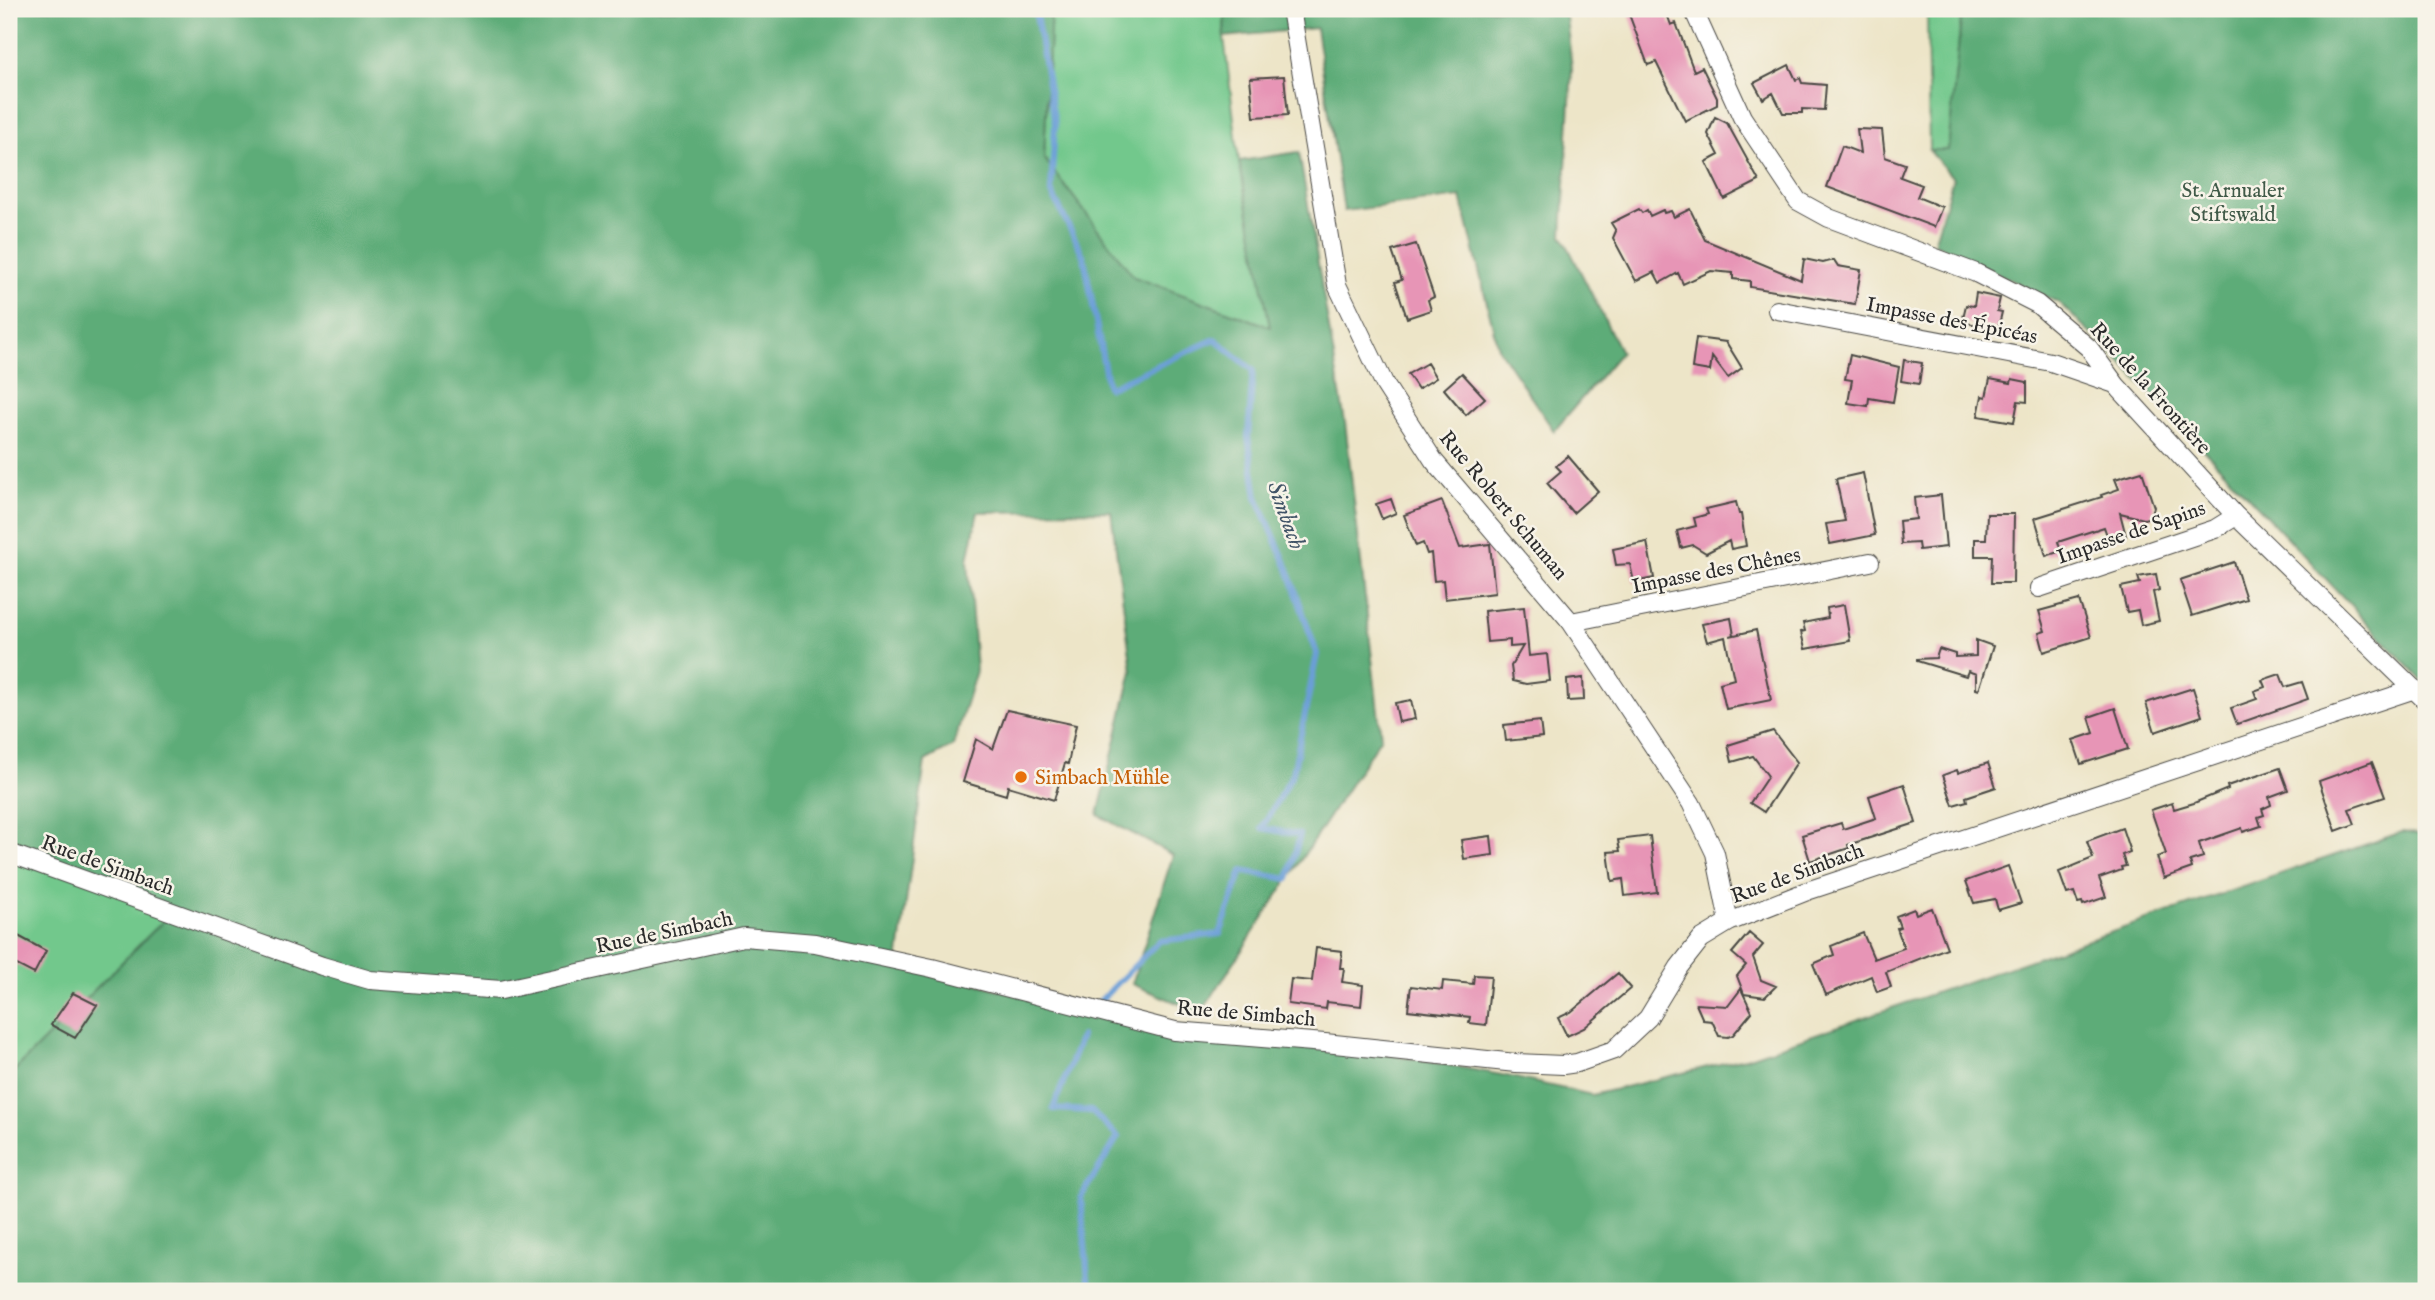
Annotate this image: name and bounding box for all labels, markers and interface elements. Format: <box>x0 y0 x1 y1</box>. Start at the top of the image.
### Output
park label: St. Arnualer Stiftswald <box>2182 178 2285 229</box>
street label: Impasse des Épicéas <box>1864 291 2040 351</box>
street label: Rue de la Frontière <box>2083 317 2217 461</box>
street label: Rue Robert Schuman <box>1432 426 1573 586</box>
water label: Simbach <box>1260 478 1311 554</box>
street label: Impasse de Sapins <box>2054 495 2209 571</box>
street label: Impasse des Chênes <box>1630 542 1803 601</box>
place label: Simbach Mühle <box>1035 765 1170 792</box>
marker: Simbach Mühle <box>1013 769 1029 785</box>
street label: Rue de Simbach <box>37 830 178 903</box>
street label: Rue de Simbach <box>1727 838 1868 911</box>
street label: Rue de Simbach <box>593 906 735 961</box>
street label: Rue de Simbach <box>1175 995 1316 1034</box>

